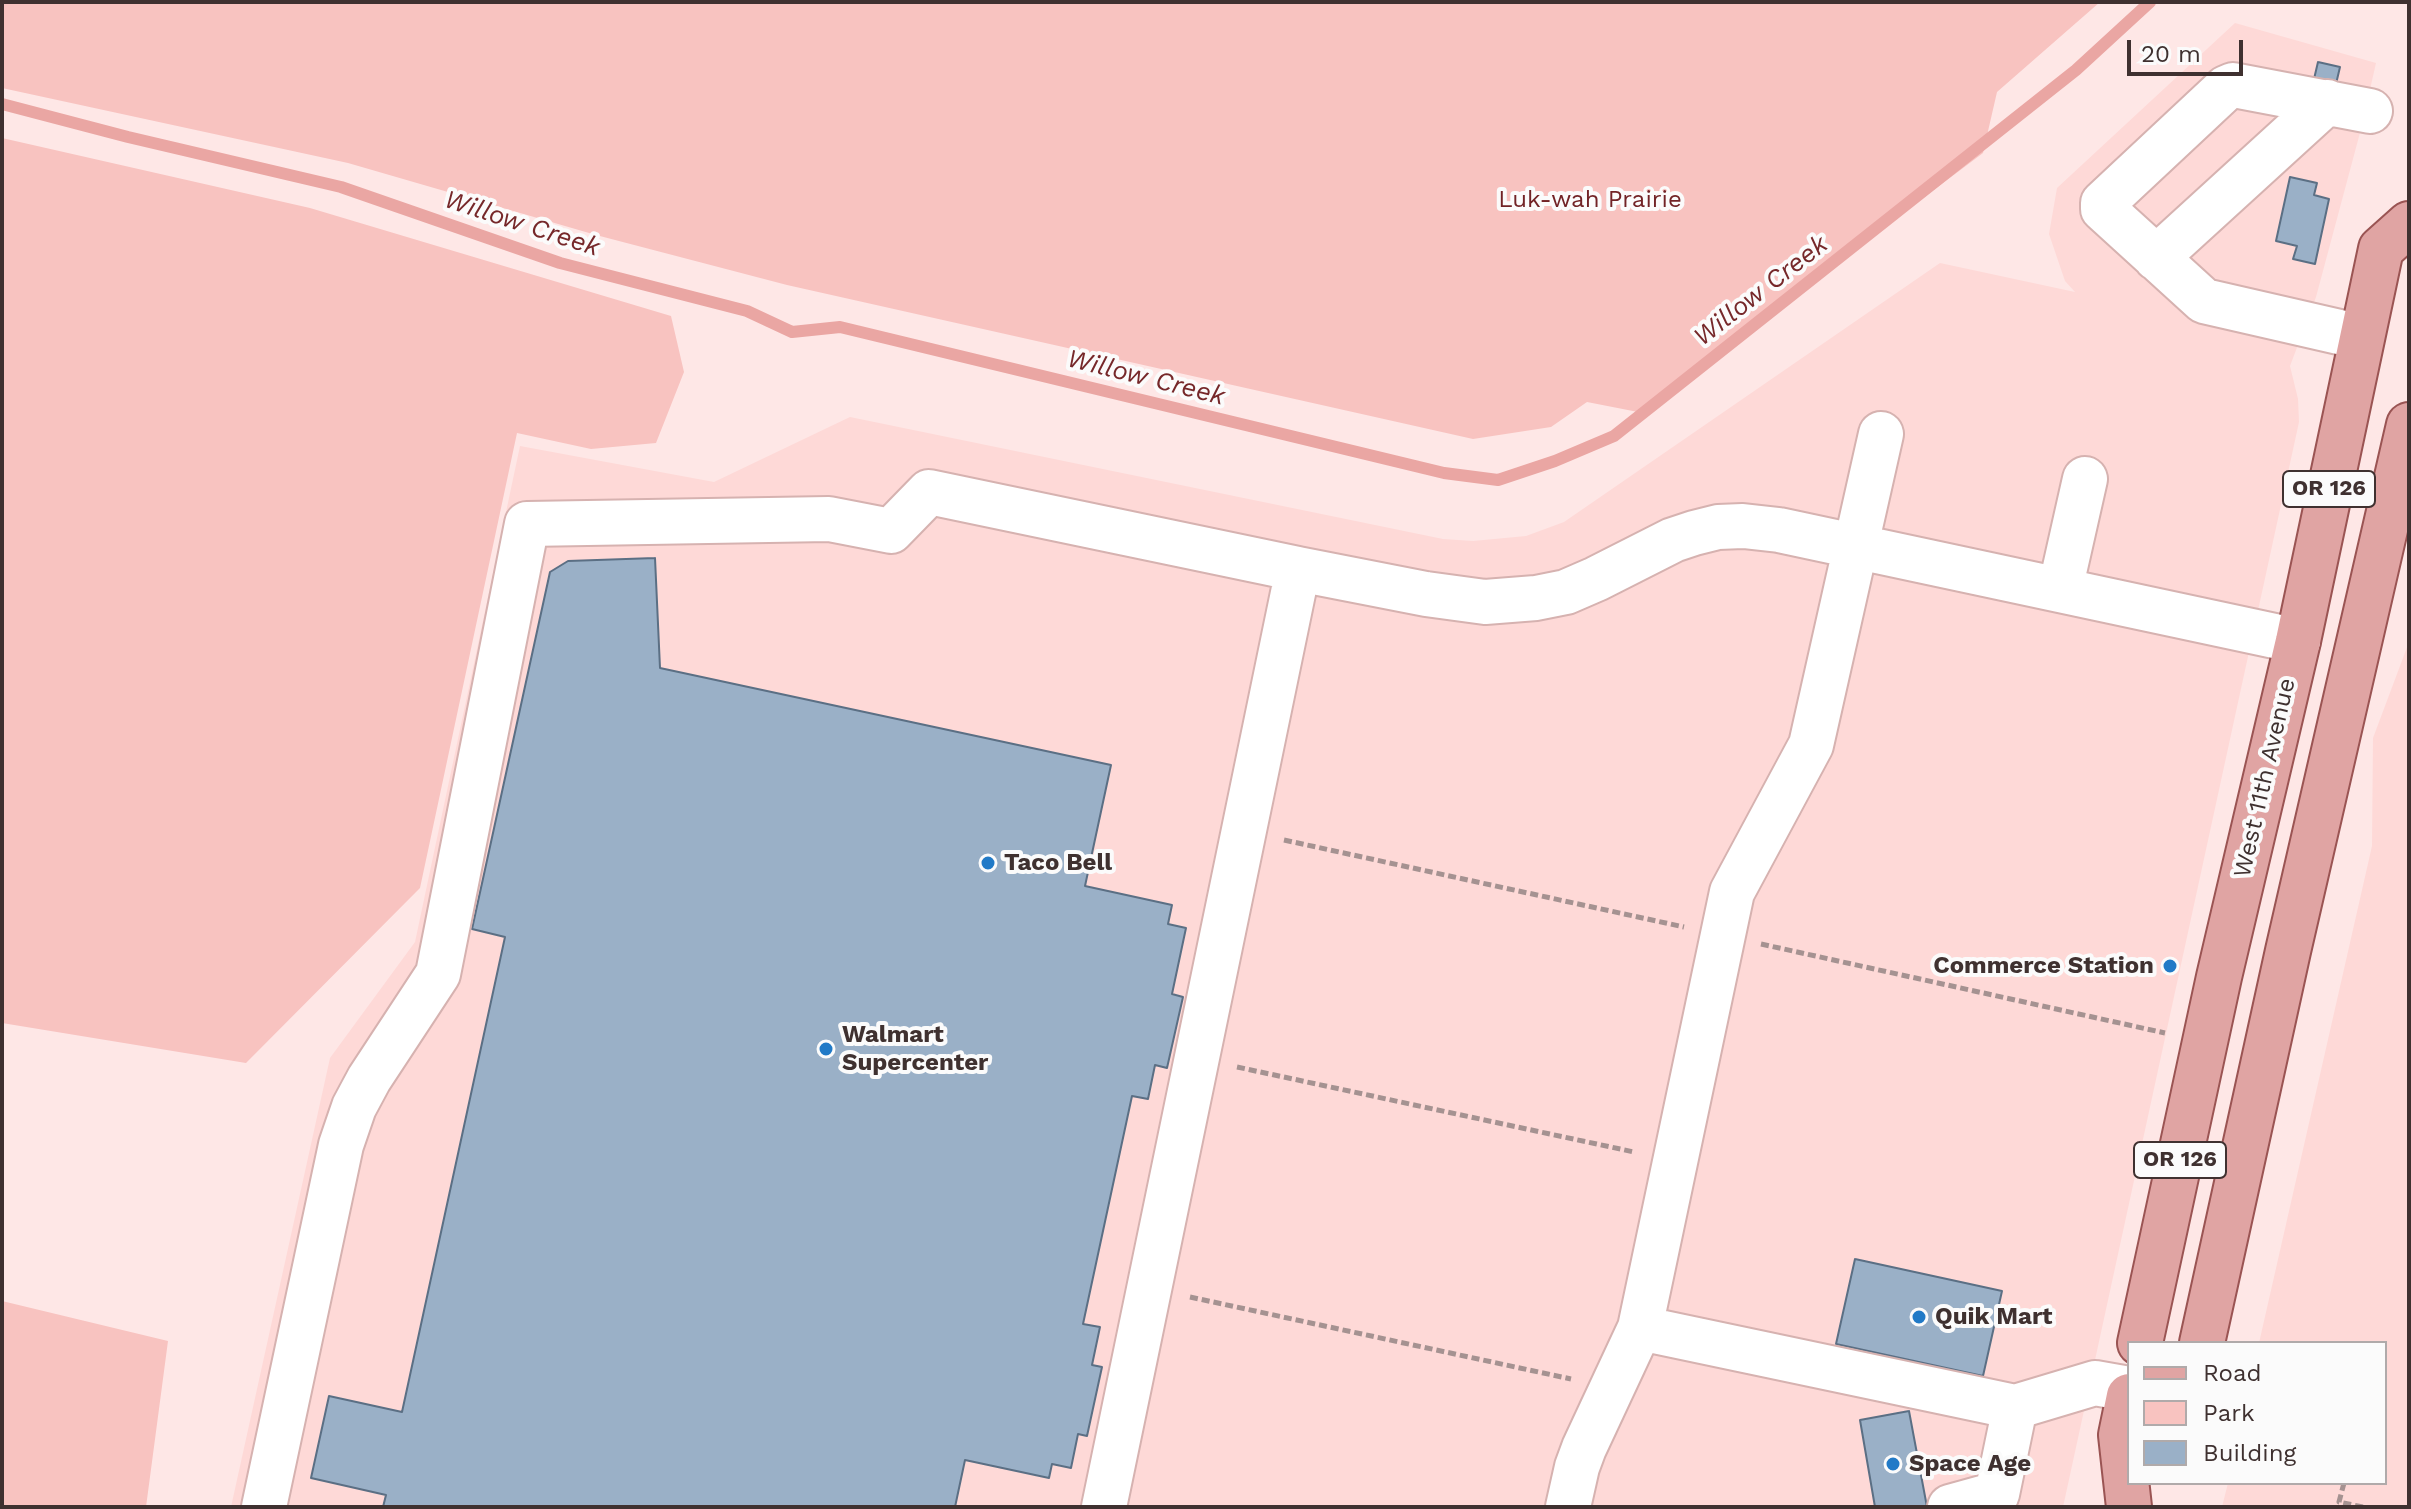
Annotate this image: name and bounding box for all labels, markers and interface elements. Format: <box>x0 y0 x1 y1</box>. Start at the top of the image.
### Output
scale bar <box>2131 24 2247 74</box>
text: 20 m <box>2141 40 2201 68</box>
water label: Willow Creek <box>440 184 604 264</box>
park label: Luk-wah Prairie <box>1498 186 1682 214</box>
water label: Willow Creek <box>1688 229 1834 353</box>
water label: Willow Creek <box>1064 343 1228 413</box>
road number: OR 126 <box>2283 471 2375 507</box>
street label: West 11th Avenue <box>2228 676 2302 880</box>
place label: Taco Bell <box>1004 849 1112 877</box>
marker: Taco Bell <box>979 854 997 872</box>
place label: Commerce Station <box>1933 952 2154 980</box>
marker: Commerce Station <box>2161 957 2179 975</box>
place label: Walmart Supercenter <box>842 1021 988 1077</box>
marker: Walmart Supercenter <box>817 1040 835 1058</box>
road number: OR 126 <box>2134 1142 2226 1178</box>
place label: Quik Mart <box>1935 1303 2053 1331</box>
marker: Quik Mart <box>1910 1308 1928 1326</box>
legend <box>2127 1341 2387 1485</box>
text: Road <box>2203 1359 2262 1387</box>
text: Park <box>2203 1399 2255 1427</box>
text: Building <box>2203 1439 2296 1467</box>
place label: Space Age <box>1909 1450 2031 1478</box>
marker: Space Age <box>1884 1455 1902 1473</box>

